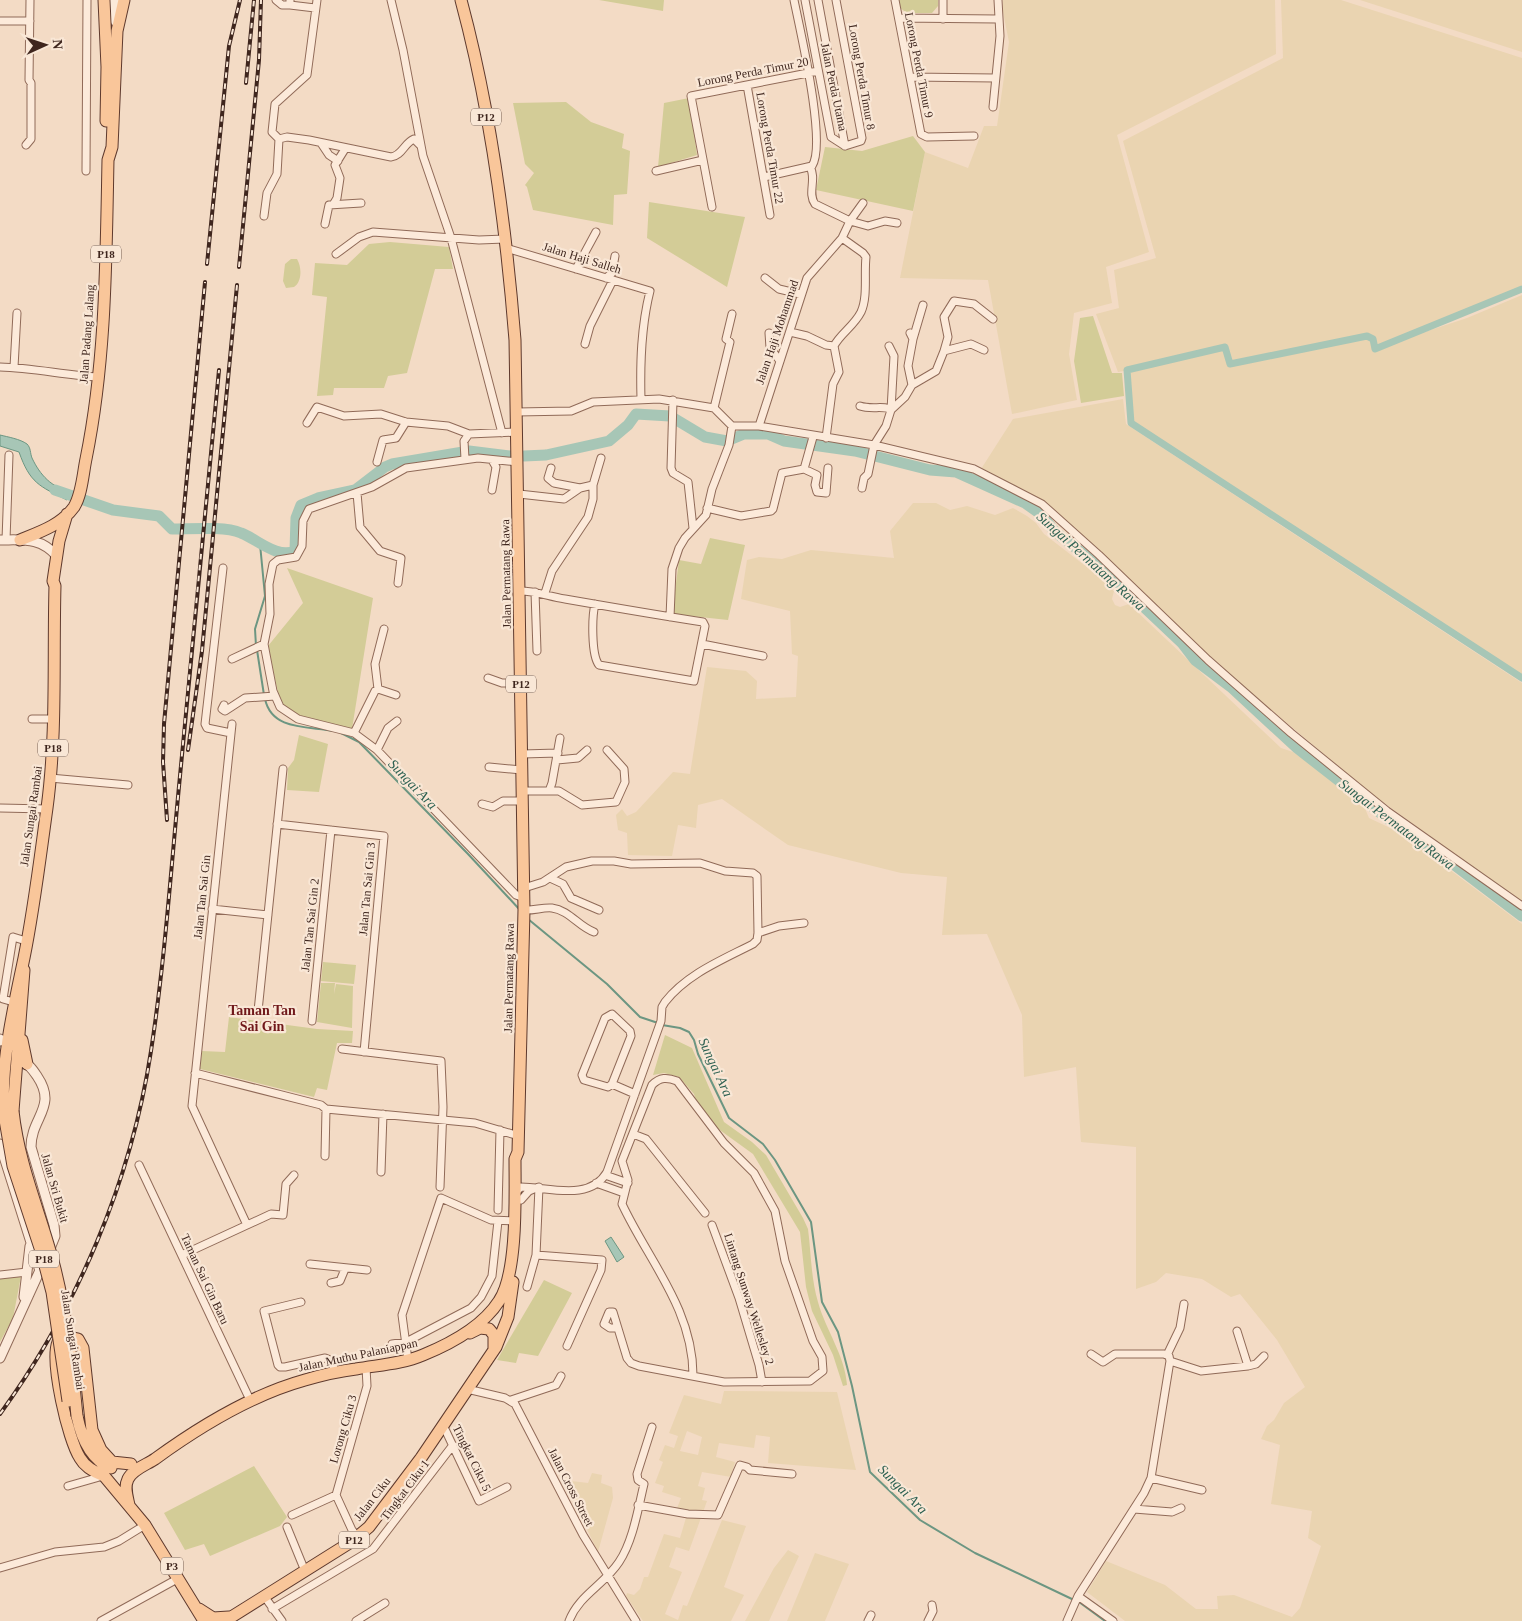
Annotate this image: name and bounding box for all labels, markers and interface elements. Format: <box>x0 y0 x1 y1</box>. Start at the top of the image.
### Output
street label: Lorong Perda Timur 9 <box>902 11 936 119</box>
north arrow <box>20 20 70 70</box>
street label: Lorong Perda Timur 8 <box>846 23 878 131</box>
text: N <box>50 39 65 50</box>
street label: Jalan Perda Utama <box>818 42 850 133</box>
street label: Lorong Perda Timur 20 <box>696 54 810 90</box>
street label: Lorong Perda Timur 22 <box>753 91 787 205</box>
road number: P12 <box>471 108 501 125</box>
street label: Jalan Haji Salleh <box>541 239 623 277</box>
road number: P18 <box>91 245 121 262</box>
street label: Jalan Haji Mohammad <box>753 278 801 386</box>
street label: Jalan Padang Lalang <box>77 284 97 384</box>
water label: Sungai Permatang Rawa <box>1034 509 1148 614</box>
street label: Jalan Permatang Rawa <box>498 519 514 629</box>
road number: P12 <box>506 676 536 692</box>
road number: P18 <box>38 740 68 756</box>
water label: Sungai Ara <box>385 756 440 812</box>
street label: Jalan Sungai Rambai <box>17 764 45 867</box>
water label: Sungai Permatang Rawa <box>1336 776 1457 873</box>
street label: Jalan Tan Sai Gin 3 <box>356 842 378 936</box>
street label: Jalan Tan Sai Gin <box>191 854 213 940</box>
street label: Jalan Tan Sai Gin 2 <box>298 878 322 972</box>
street label: Jalan Permatang Rawa <box>501 923 517 1033</box>
district label: Taman Tan Sai Gin <box>228 1003 296 1034</box>
water label: Sungai Ara <box>695 1035 736 1099</box>
street label: Jalan Sri Bukit <box>38 1152 72 1225</box>
street label: Lintang Sunway Wellesley 2 <box>721 1231 777 1367</box>
street label: Taman Sai Gin Baru <box>178 1232 232 1326</box>
road number: P18 <box>29 1250 59 1268</box>
street label: Jalan Sungai Rambai <box>58 1289 88 1392</box>
street label: Jalan Muthu Palaniappan <box>297 1336 419 1374</box>
street label: Lorong Ciku 3 <box>327 1393 359 1465</box>
street label: Tingkat Ciku 5 <box>450 1422 494 1494</box>
street label: Jalan Cross Street <box>545 1446 597 1529</box>
street label: Tingkat Ciku 1 <box>378 1457 432 1523</box>
water label: Sungai Ara <box>875 1462 930 1517</box>
street label: Jalan Ciku <box>351 1475 393 1523</box>
road number: P12 <box>339 1532 369 1548</box>
road number: P3 <box>161 1558 183 1574</box>

